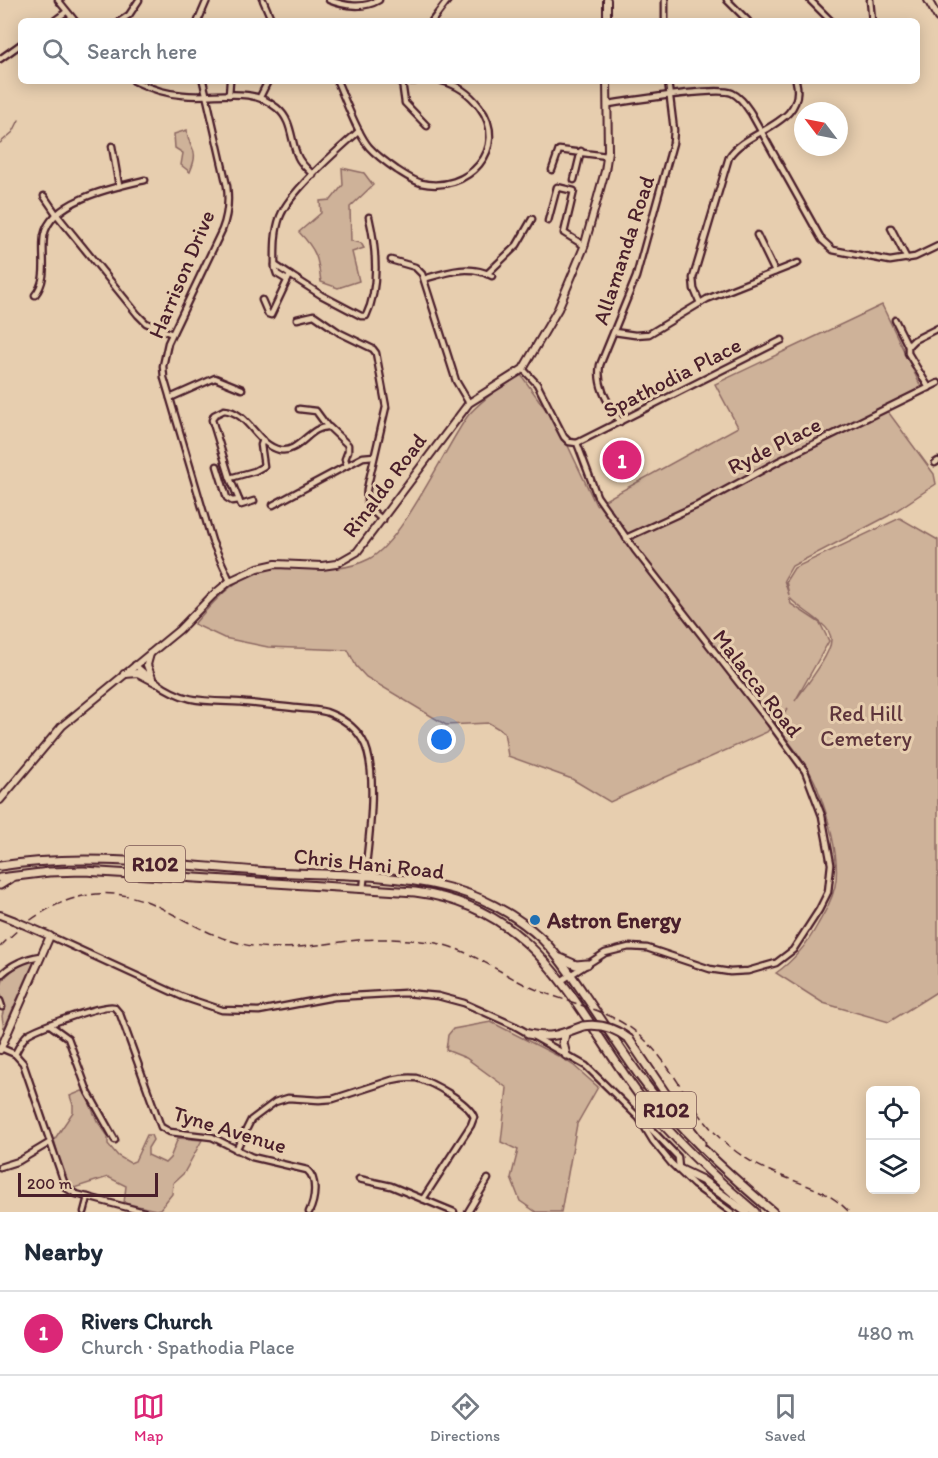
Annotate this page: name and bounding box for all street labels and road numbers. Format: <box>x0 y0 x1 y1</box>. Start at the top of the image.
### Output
street label: Allamanda Road <box>587 172 660 328</box>
street label: Harrison Drive <box>142 206 221 342</box>
street label: Spathodia Place <box>599 331 746 424</box>
street label: Ryde Place <box>723 410 825 480</box>
street label: Rinaldo Road <box>336 428 432 543</box>
street label: Malacca Road <box>707 624 808 743</box>
street label: Chris Hani Road <box>292 842 446 885</box>
road number: R102 <box>125 846 185 882</box>
road number: R102 <box>636 1092 696 1128</box>
street label: Tyne Avenue <box>170 1099 290 1160</box>

